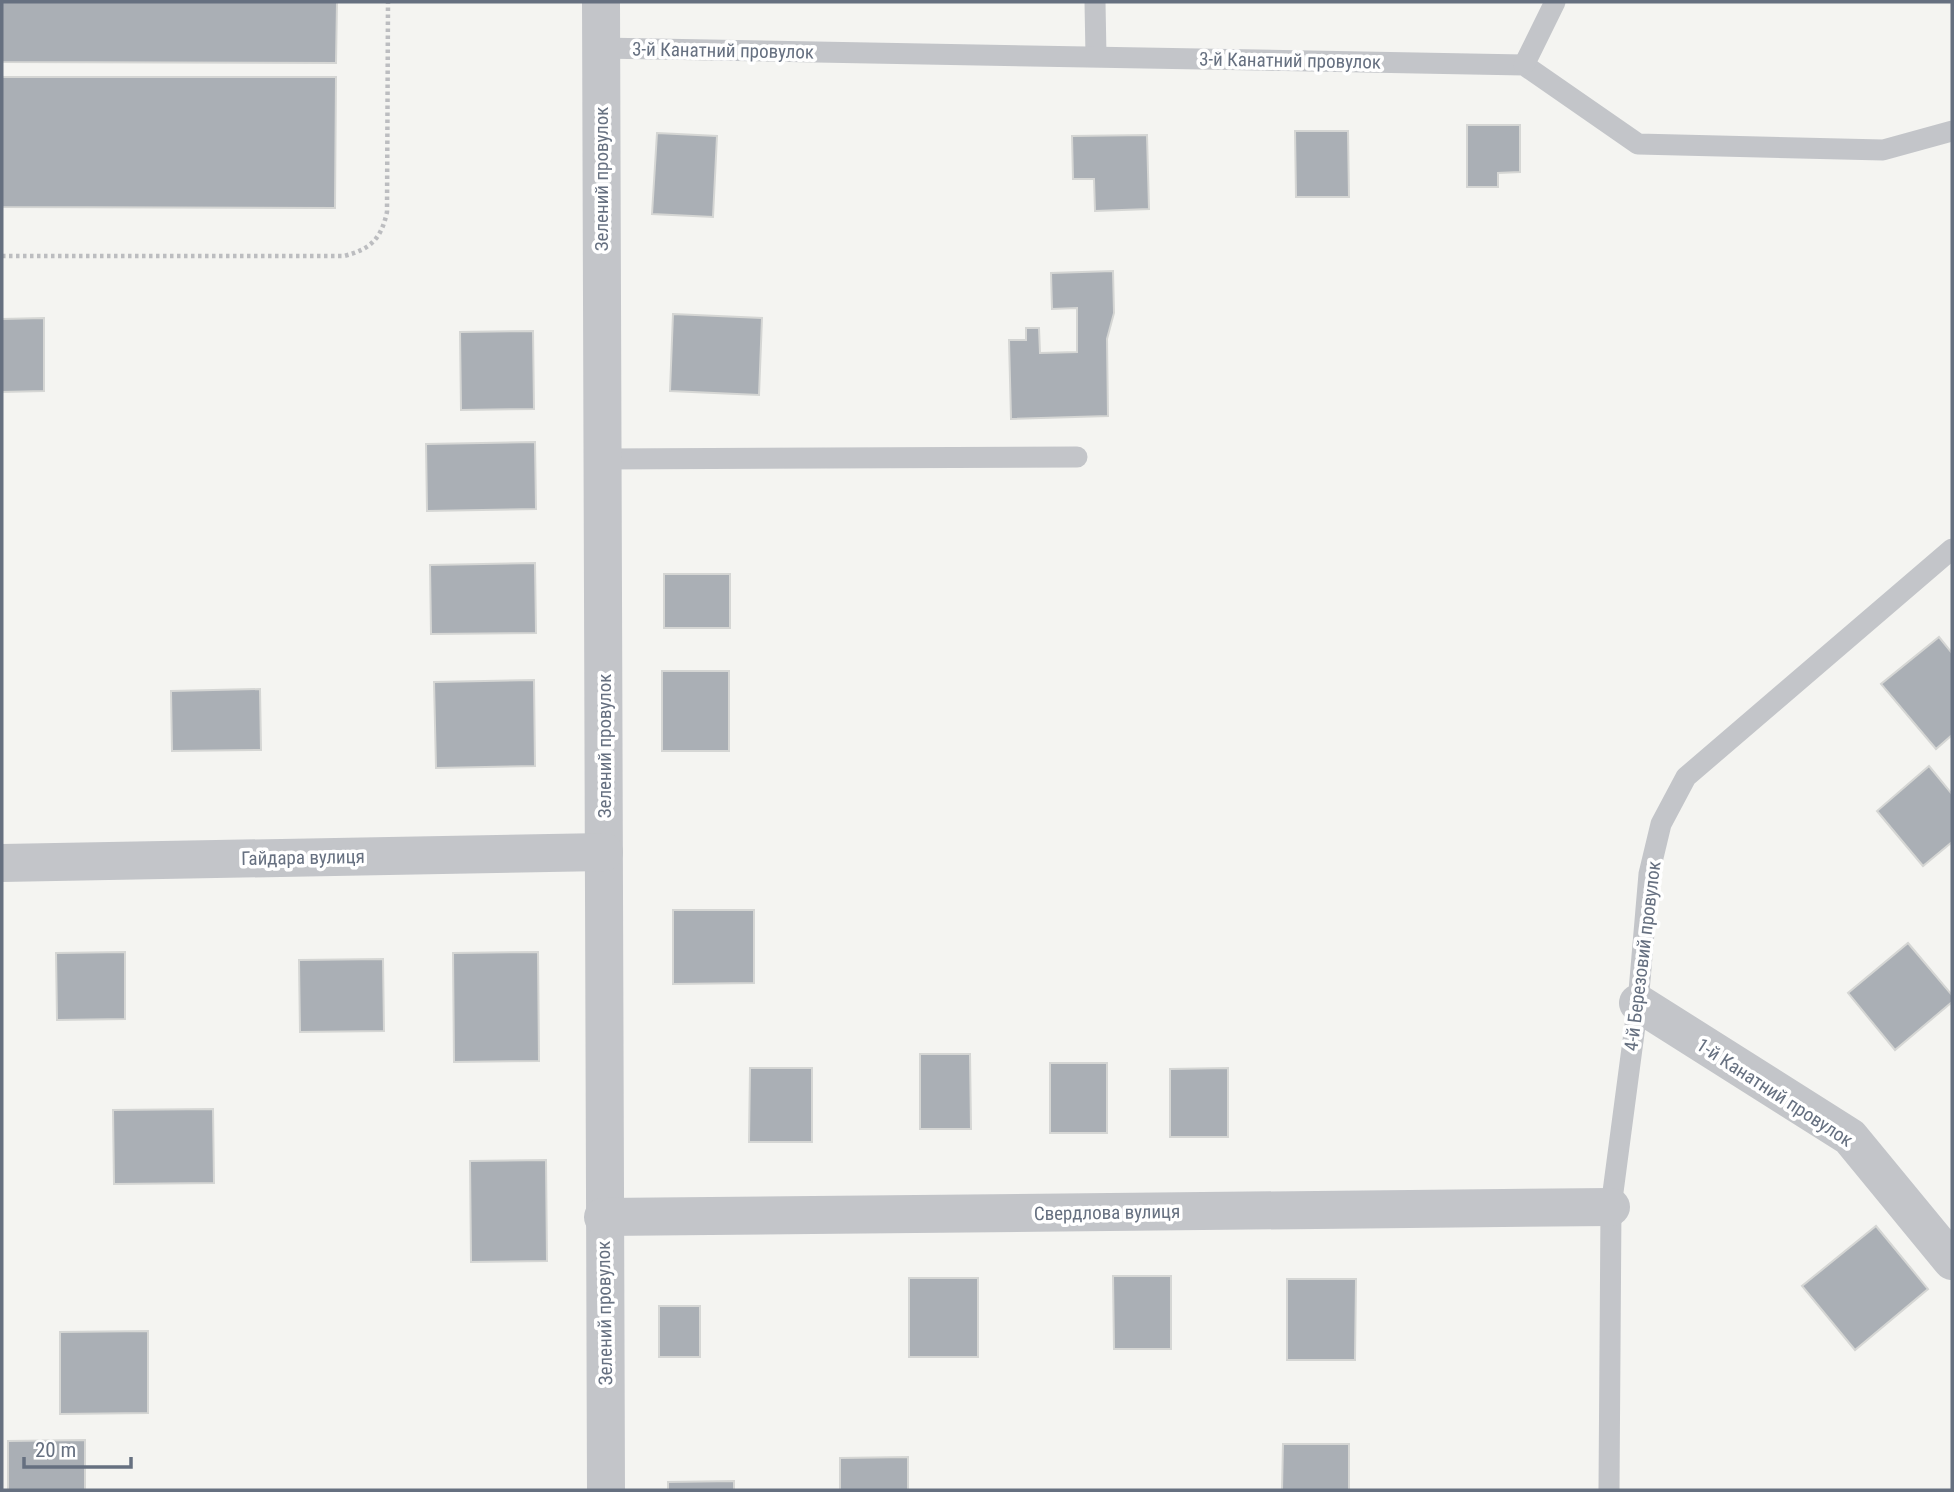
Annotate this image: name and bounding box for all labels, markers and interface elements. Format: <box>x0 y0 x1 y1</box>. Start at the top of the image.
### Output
street label: 3-й Канатний провулок <box>632 37 814 64</box>
street label: 3-й Канатний провулок <box>1199 47 1381 74</box>
street label: Зелений провулок <box>590 107 613 251</box>
street label: Зелений провулок <box>593 674 616 818</box>
street label: Гайдара вулиця <box>241 845 365 870</box>
street label: 4-й Березовий провулок <box>1619 860 1666 1052</box>
street label: 1-й Канатний провулок <box>1692 1033 1857 1152</box>
street label: Свердлова вулиця <box>1034 1200 1180 1225</box>
street label: Зелений провулок <box>592 1240 617 1386</box>
scale bar <box>24 1426 131 1470</box>
text: 20 m <box>35 1438 76 1462</box>

